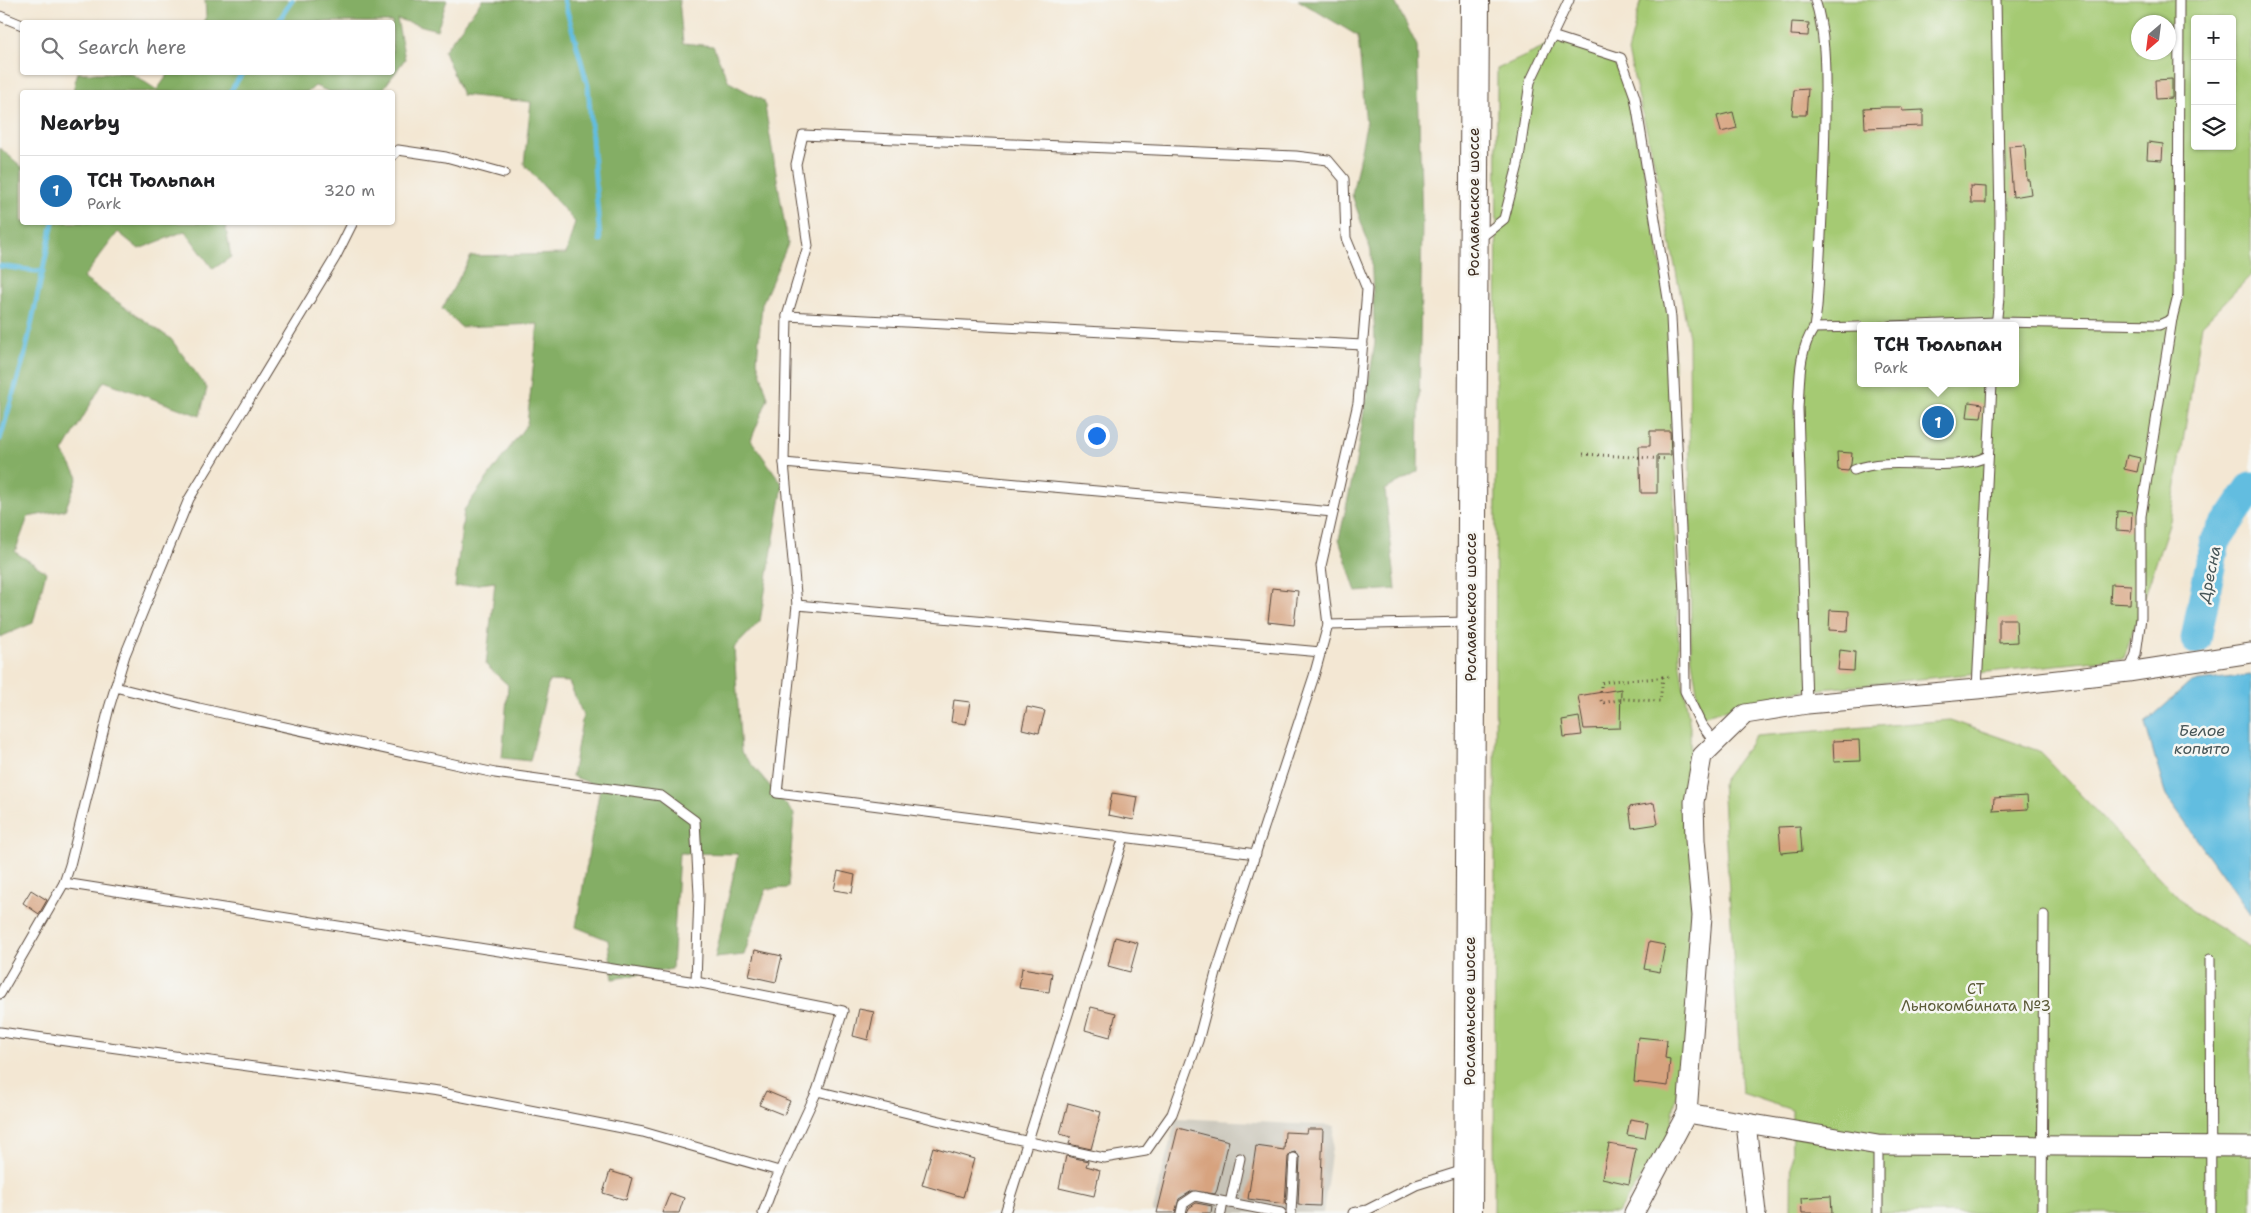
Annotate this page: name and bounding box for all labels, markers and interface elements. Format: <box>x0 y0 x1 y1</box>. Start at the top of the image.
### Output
north arrow <box>2131 15 2176 60</box>
map controls <box>2191 15 2236 150</box>
button: + <box>2191 15 2236 60</box>
search box <box>20 20 395 75</box>
icon: search <box>38 34 66 62</box>
text: Search here <box>78 35 187 60</box>
button: − <box>2191 60 2236 105</box>
button: layers <box>2191 105 2236 150</box>
text: Nearby <box>40 109 120 137</box>
street label: Рославльское шоссе <box>1464 127 1484 277</box>
text: ТСН Тюльпан <box>87 168 215 193</box>
text: 1 <box>52 180 60 201</box>
text: 320 m <box>324 180 375 201</box>
text: Park <box>87 193 121 214</box>
popup <box>1857 322 2019 387</box>
text: ТСН Тюльпан <box>1874 332 2002 357</box>
text: Park <box>1874 357 1908 378</box>
pin: 1 <box>1922 403 1954 441</box>
your location <box>1084 423 1110 449</box>
street label: Рославльское шоссе <box>1461 532 1481 682</box>
water label: Дресна <box>2193 544 2226 605</box>
water label: Белое копыто <box>2174 720 2230 759</box>
street label: Рославльское шоссе <box>1460 936 1480 1086</box>
park label: СТ Льнокомбината №3 <box>1901 979 2051 1016</box>

